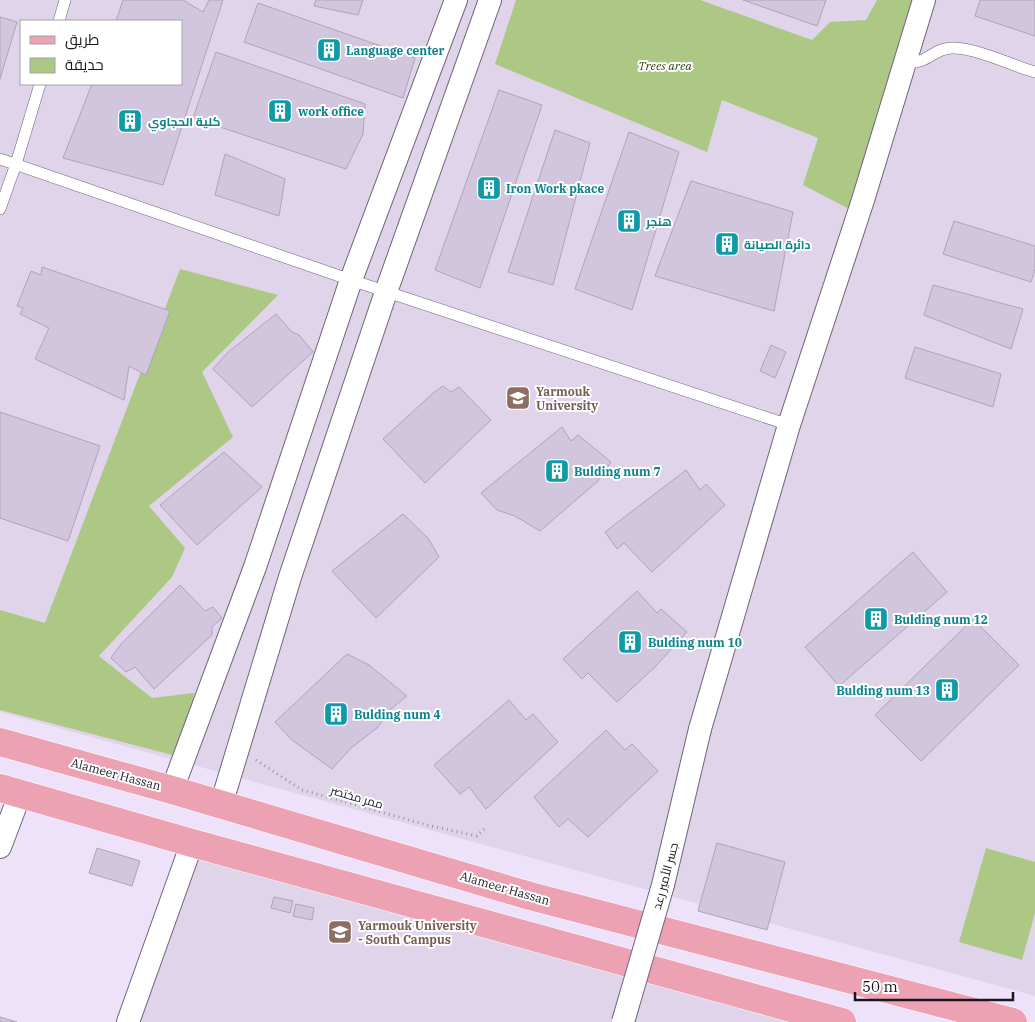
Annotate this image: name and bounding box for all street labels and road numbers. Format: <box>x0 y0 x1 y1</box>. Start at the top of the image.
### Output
street label: Alameer Hassan <box>69 755 163 793</box>
street label: ممر مختصر <box>328 782 385 812</box>
street label: جسر الأمير رعد <box>649 841 681 911</box>
street label: Alameer Hassan <box>458 868 552 908</box>

